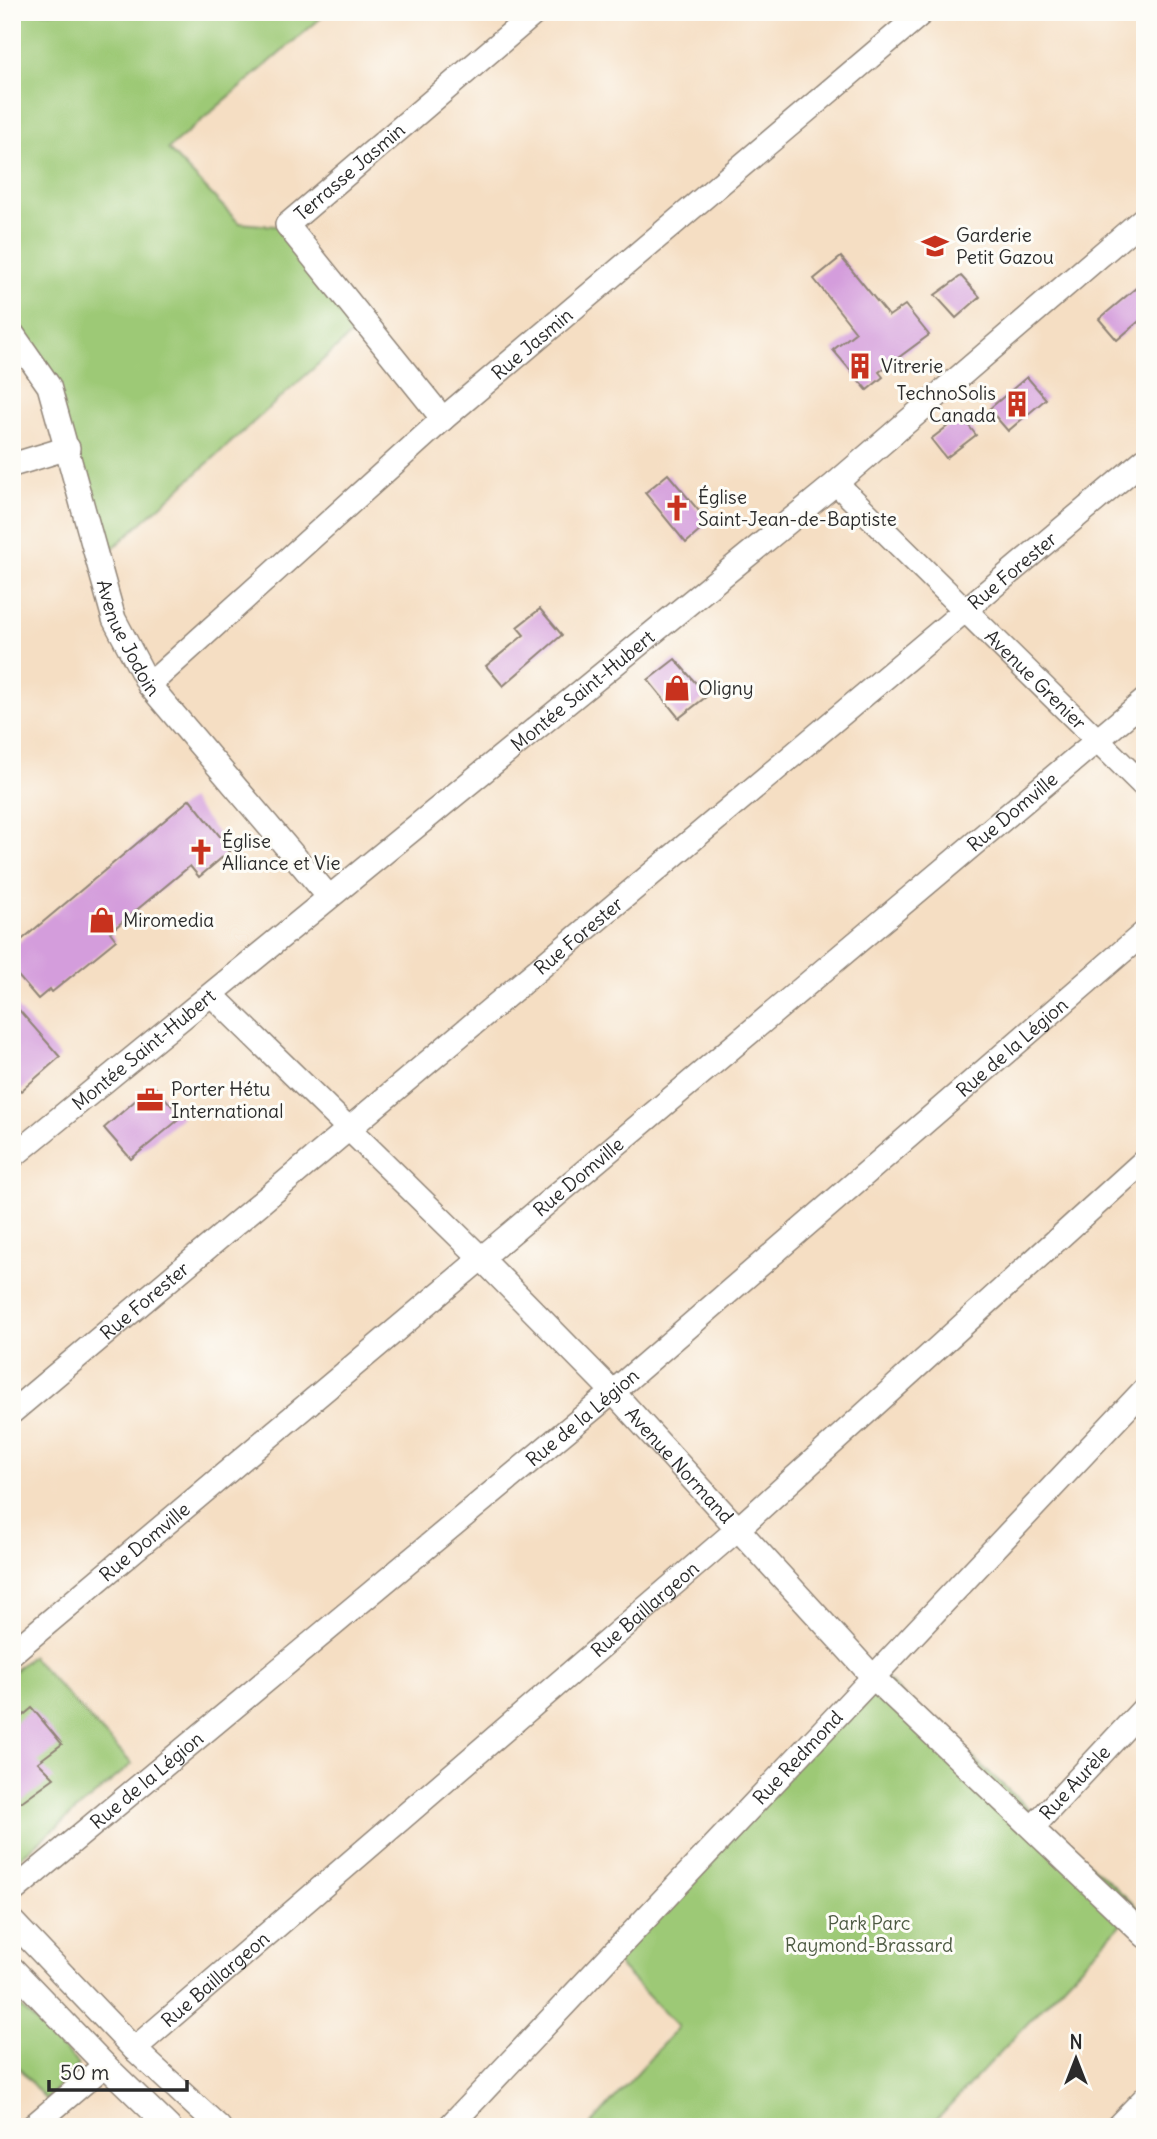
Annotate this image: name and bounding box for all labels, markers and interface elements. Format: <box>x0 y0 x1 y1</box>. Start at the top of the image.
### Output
street label: Terrasse Jasmin <box>289 118 410 226</box>
place label: Garderie Petit Gazou <box>956 223 1054 269</box>
school or university icon: Garderie Petit Gazou <box>920 231 950 261</box>
street label: Rue Jasmin <box>486 303 577 385</box>
building icon: Vitrerie <box>845 351 875 381</box>
place label: Vitrerie <box>881 354 943 378</box>
place label: TechnoSolis Canada <box>897 381 996 427</box>
building icon: TechnoSolis Canada <box>1002 389 1032 419</box>
place label: Église Saint-Jean-de-Baptiste <box>698 485 897 531</box>
church icon: Église Saint-Jean-de-Baptiste <box>662 493 692 523</box>
street label: Rue Forester <box>963 526 1062 615</box>
street label: Avenue Jodoin <box>92 577 165 701</box>
street label: Avenue Grenier <box>980 624 1091 735</box>
street label: Montée Saint-Hubert <box>506 625 659 756</box>
shop icon: Oligny <box>662 673 692 703</box>
place label: Oligny <box>698 676 754 700</box>
street label: Rue Domville <box>962 767 1062 857</box>
place label: Église Alliance et Vie <box>222 829 340 875</box>
church icon: Église Alliance et Vie <box>186 837 216 867</box>
street label: Rue Forester <box>529 891 628 980</box>
shop icon: Miromedia <box>87 905 117 935</box>
place label: Miromedia <box>123 908 214 932</box>
street label: Montée Saint-Hubert <box>67 984 220 1115</box>
street label: Rue de la Légion <box>951 992 1073 1102</box>
place label: Porter Hétu International <box>171 1077 283 1123</box>
office icon: Porter Hétu International <box>135 1085 165 1115</box>
street label: Rue Domville <box>528 1132 628 1221</box>
street label: Rue Forester <box>95 1256 194 1345</box>
street label: Rue de la Légion <box>521 1363 644 1471</box>
street label: Avenue Normand <box>620 1402 739 1528</box>
street label: Rue Domville <box>94 1497 194 1586</box>
street label: Rue Baillargeon <box>586 1556 704 1662</box>
street label: Rue Redmond <box>747 1705 848 1809</box>
street label: Rue de la Légion <box>85 1726 208 1834</box>
street label: Rue Aurèle <box>1034 1740 1115 1825</box>
park label: Park Parc Raymond-Brassard <box>785 1911 953 1957</box>
street label: Rue Baillargeon <box>156 1926 274 2032</box>
north arrow <box>1042 2024 1112 2094</box>
text: N <box>1069 2030 1083 2054</box>
scale bar <box>49 2048 187 2092</box>
text: 50 m <box>60 2059 109 2086</box>

